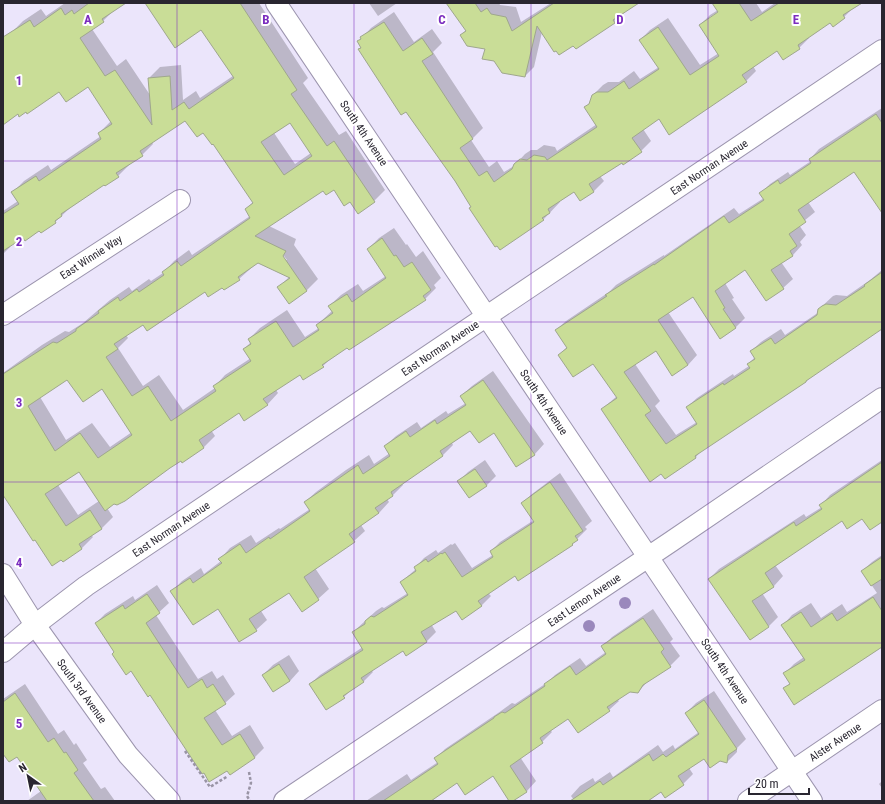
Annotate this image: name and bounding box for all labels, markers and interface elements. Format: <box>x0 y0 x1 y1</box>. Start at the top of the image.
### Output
text: A <box>84 12 92 27</box>
text: B <box>262 12 270 27</box>
text: C <box>438 12 446 27</box>
text: D <box>616 12 624 27</box>
text: E <box>793 12 800 27</box>
text: 1 <box>16 73 22 88</box>
street label: South 4th Avenue <box>337 98 390 168</box>
street label: East Norman Avenue <box>668 137 750 198</box>
street label: East Winnie Way <box>58 232 125 282</box>
text: 2 <box>16 234 23 249</box>
street label: East Norman Avenue <box>399 318 481 379</box>
street label: South 4th Avenue <box>517 367 570 437</box>
text: 3 <box>16 395 22 410</box>
street label: East Norman Avenue <box>130 499 212 560</box>
text: 4 <box>16 555 23 570</box>
street label: East Lemon Avenue <box>545 571 623 630</box>
street label: South 4th Avenue <box>698 636 751 706</box>
street label: South 3rd Avenue <box>54 657 109 726</box>
text: 5 <box>16 716 23 731</box>
street label: Alster Avenue <box>807 720 864 765</box>
north arrow <box>8 756 48 796</box>
text: N <box>16 761 29 775</box>
scale bar <box>749 770 809 796</box>
text: 20 m <box>755 777 779 791</box>

